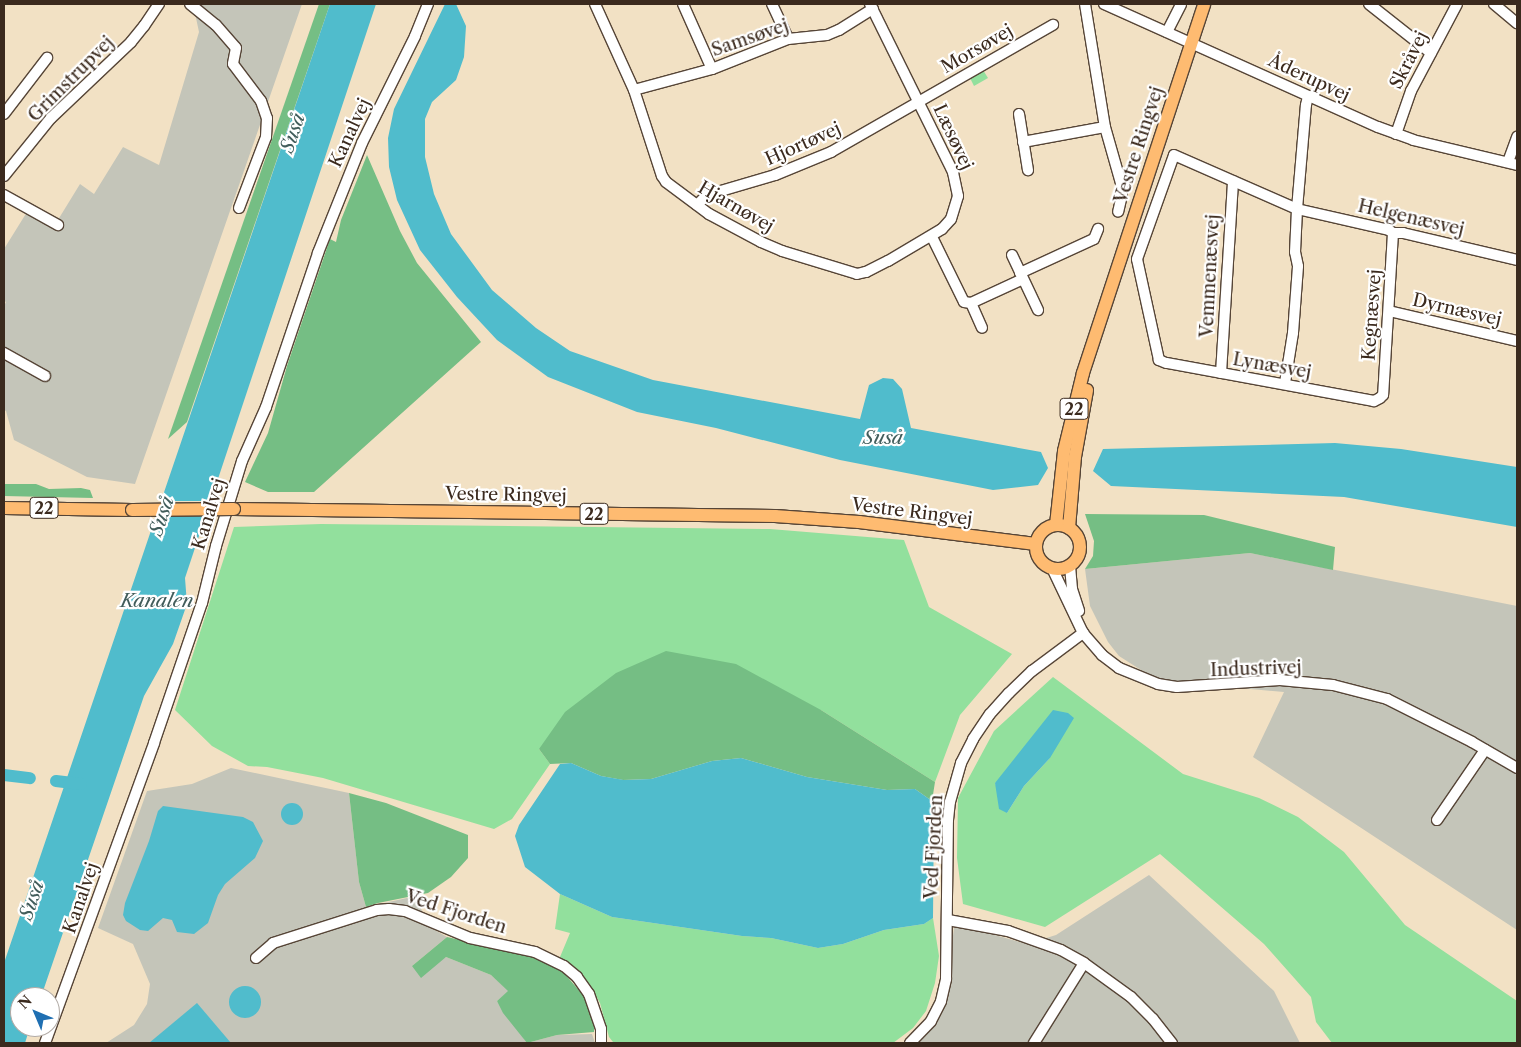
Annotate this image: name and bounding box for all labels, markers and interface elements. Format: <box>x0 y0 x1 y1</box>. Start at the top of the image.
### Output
street label: Samsøvej <box>709 15 791 61</box>
street label: Morsøvej <box>937 20 1017 78</box>
street label: Skråvej <box>1385 27 1433 93</box>
street label: Grimstrupvej <box>24 32 118 126</box>
street label: Åderupvej <box>1265 50 1353 106</box>
street label: Vestre Ringvej <box>1110 84 1168 206</box>
street label: Kanalvej <box>325 95 375 171</box>
street label: Læsøvej <box>928 101 978 173</box>
water label: Suså <box>276 110 310 156</box>
street label: Hjortøvej <box>762 118 844 170</box>
street label: Hjarnøvej <box>694 177 778 237</box>
street label: Helgenæsvej <box>1356 195 1466 241</box>
street label: Vemmenæsvej <box>1196 214 1224 338</box>
street label: Kegnæsvej <box>1358 269 1386 361</box>
street label: Dyrnæsvej <box>1410 289 1504 331</box>
street label: Lynæsvej <box>1231 348 1313 384</box>
road number: 22 <box>1059 396 1089 422</box>
water label: Suså <box>863 427 903 449</box>
street label: Kanalvej <box>188 476 230 552</box>
street label: Vestre Ringvej <box>445 483 567 507</box>
water label: Suså <box>145 493 179 539</box>
road number: 22 <box>29 494 59 522</box>
street label: Vestre Ringvej <box>850 494 974 530</box>
road number: 22 <box>579 500 609 528</box>
water label: Kanalen <box>121 590 193 612</box>
street label: Industrivej <box>1210 657 1302 681</box>
street label: Ved Fjorden <box>920 794 948 900</box>
street label: Kanalvej <box>59 860 103 936</box>
water label: Suså <box>15 877 49 923</box>
street label: Ved Fjorden <box>403 886 509 938</box>
north arrow <box>10 987 60 1037</box>
text: N <box>14 991 36 1013</box>

